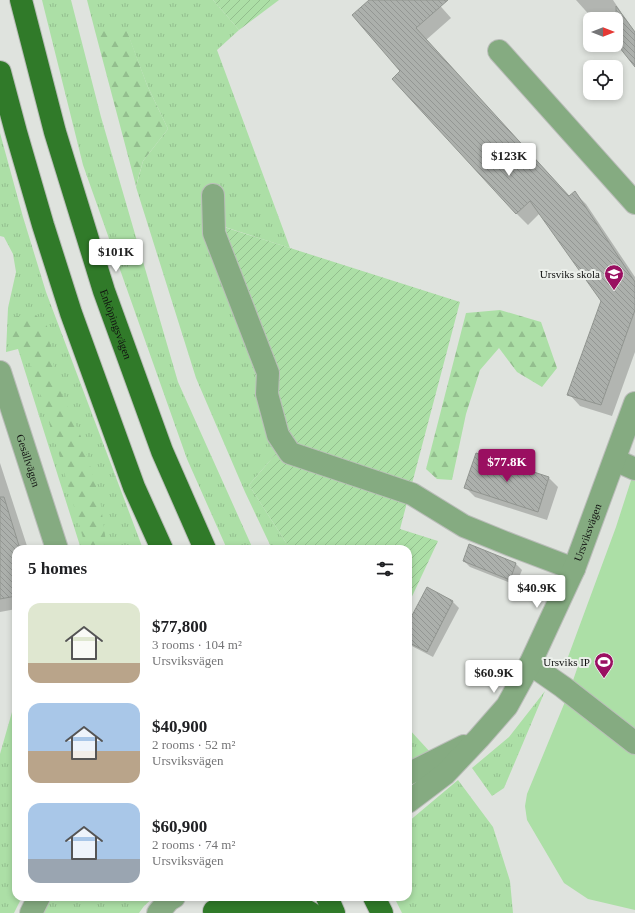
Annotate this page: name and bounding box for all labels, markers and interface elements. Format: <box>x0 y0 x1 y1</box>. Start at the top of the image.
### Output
north arrow <box>583 12 623 52</box>
map controls <box>583 12 623 100</box>
button: locate <box>583 60 623 100</box>
pin: $123K <box>481 143 537 177</box>
text: $123K <box>491 148 527 163</box>
pin: $101K <box>88 239 144 273</box>
text: $101K <box>98 244 134 259</box>
school or university icon: Ursviks skola <box>603 263 625 291</box>
place label: Ursviks skola <box>540 268 600 280</box>
street label: Enköpingsvägen <box>98 288 134 361</box>
street label: Gesällvägen <box>14 433 43 489</box>
pin: $77.8K <box>474 449 540 483</box>
text: $77.8K <box>487 454 527 469</box>
street label: Ursviksvägen <box>571 501 604 563</box>
icon: filters <box>374 558 396 580</box>
text: 5 homes <box>28 559 87 578</box>
pin: $40.9K <box>504 575 570 609</box>
text: $40.9K <box>517 580 557 595</box>
text: $77,800 <box>152 617 207 636</box>
icon: home <box>60 619 108 667</box>
text: 3 rooms · 104 m² <box>152 637 242 652</box>
sports icon: Ursviks IP <box>593 651 615 679</box>
text: Ursviksvägen <box>152 653 224 668</box>
place label: Ursviks IP <box>543 656 590 668</box>
pin: $60.9K <box>461 660 527 694</box>
text: $60.9K <box>474 665 514 680</box>
text: $40,900 <box>152 717 207 736</box>
icon: home <box>60 719 108 767</box>
text: 2 rooms · 52 m² <box>152 737 235 752</box>
text: Ursviksvägen <box>152 753 224 768</box>
text: $60,900 <box>152 817 207 836</box>
icon: home <box>60 819 108 867</box>
text: 2 rooms · 74 m² <box>152 837 235 852</box>
text: Ursviksvägen <box>152 853 224 868</box>

